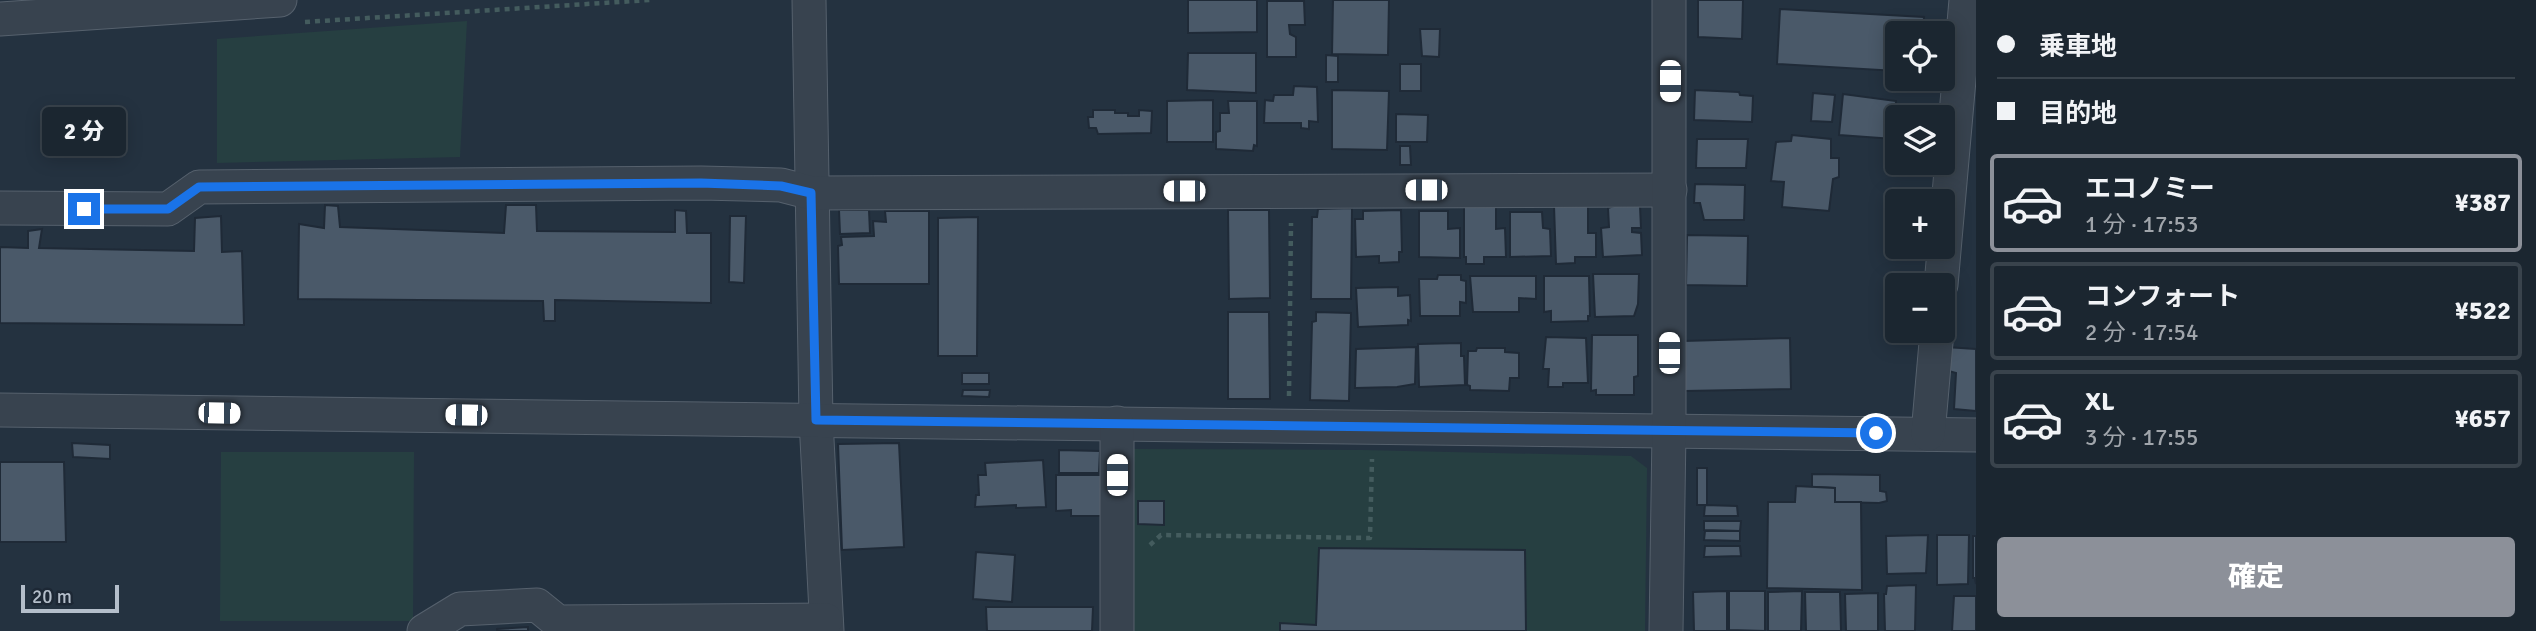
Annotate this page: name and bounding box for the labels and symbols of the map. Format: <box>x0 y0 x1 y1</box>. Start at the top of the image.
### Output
car <box>1660 60 1681 102</box>
callout: 2 分 <box>42 108 126 156</box>
car <box>1406 180 1448 201</box>
car <box>1164 181 1206 202</box>
route end <box>68 193 100 225</box>
car <box>1659 332 1680 374</box>
car <box>198 402 241 424</box>
car <box>445 404 488 426</box>
route start <box>1860 417 1892 449</box>
car <box>1107 454 1128 496</box>
scale bar <box>21 582 119 614</box>

